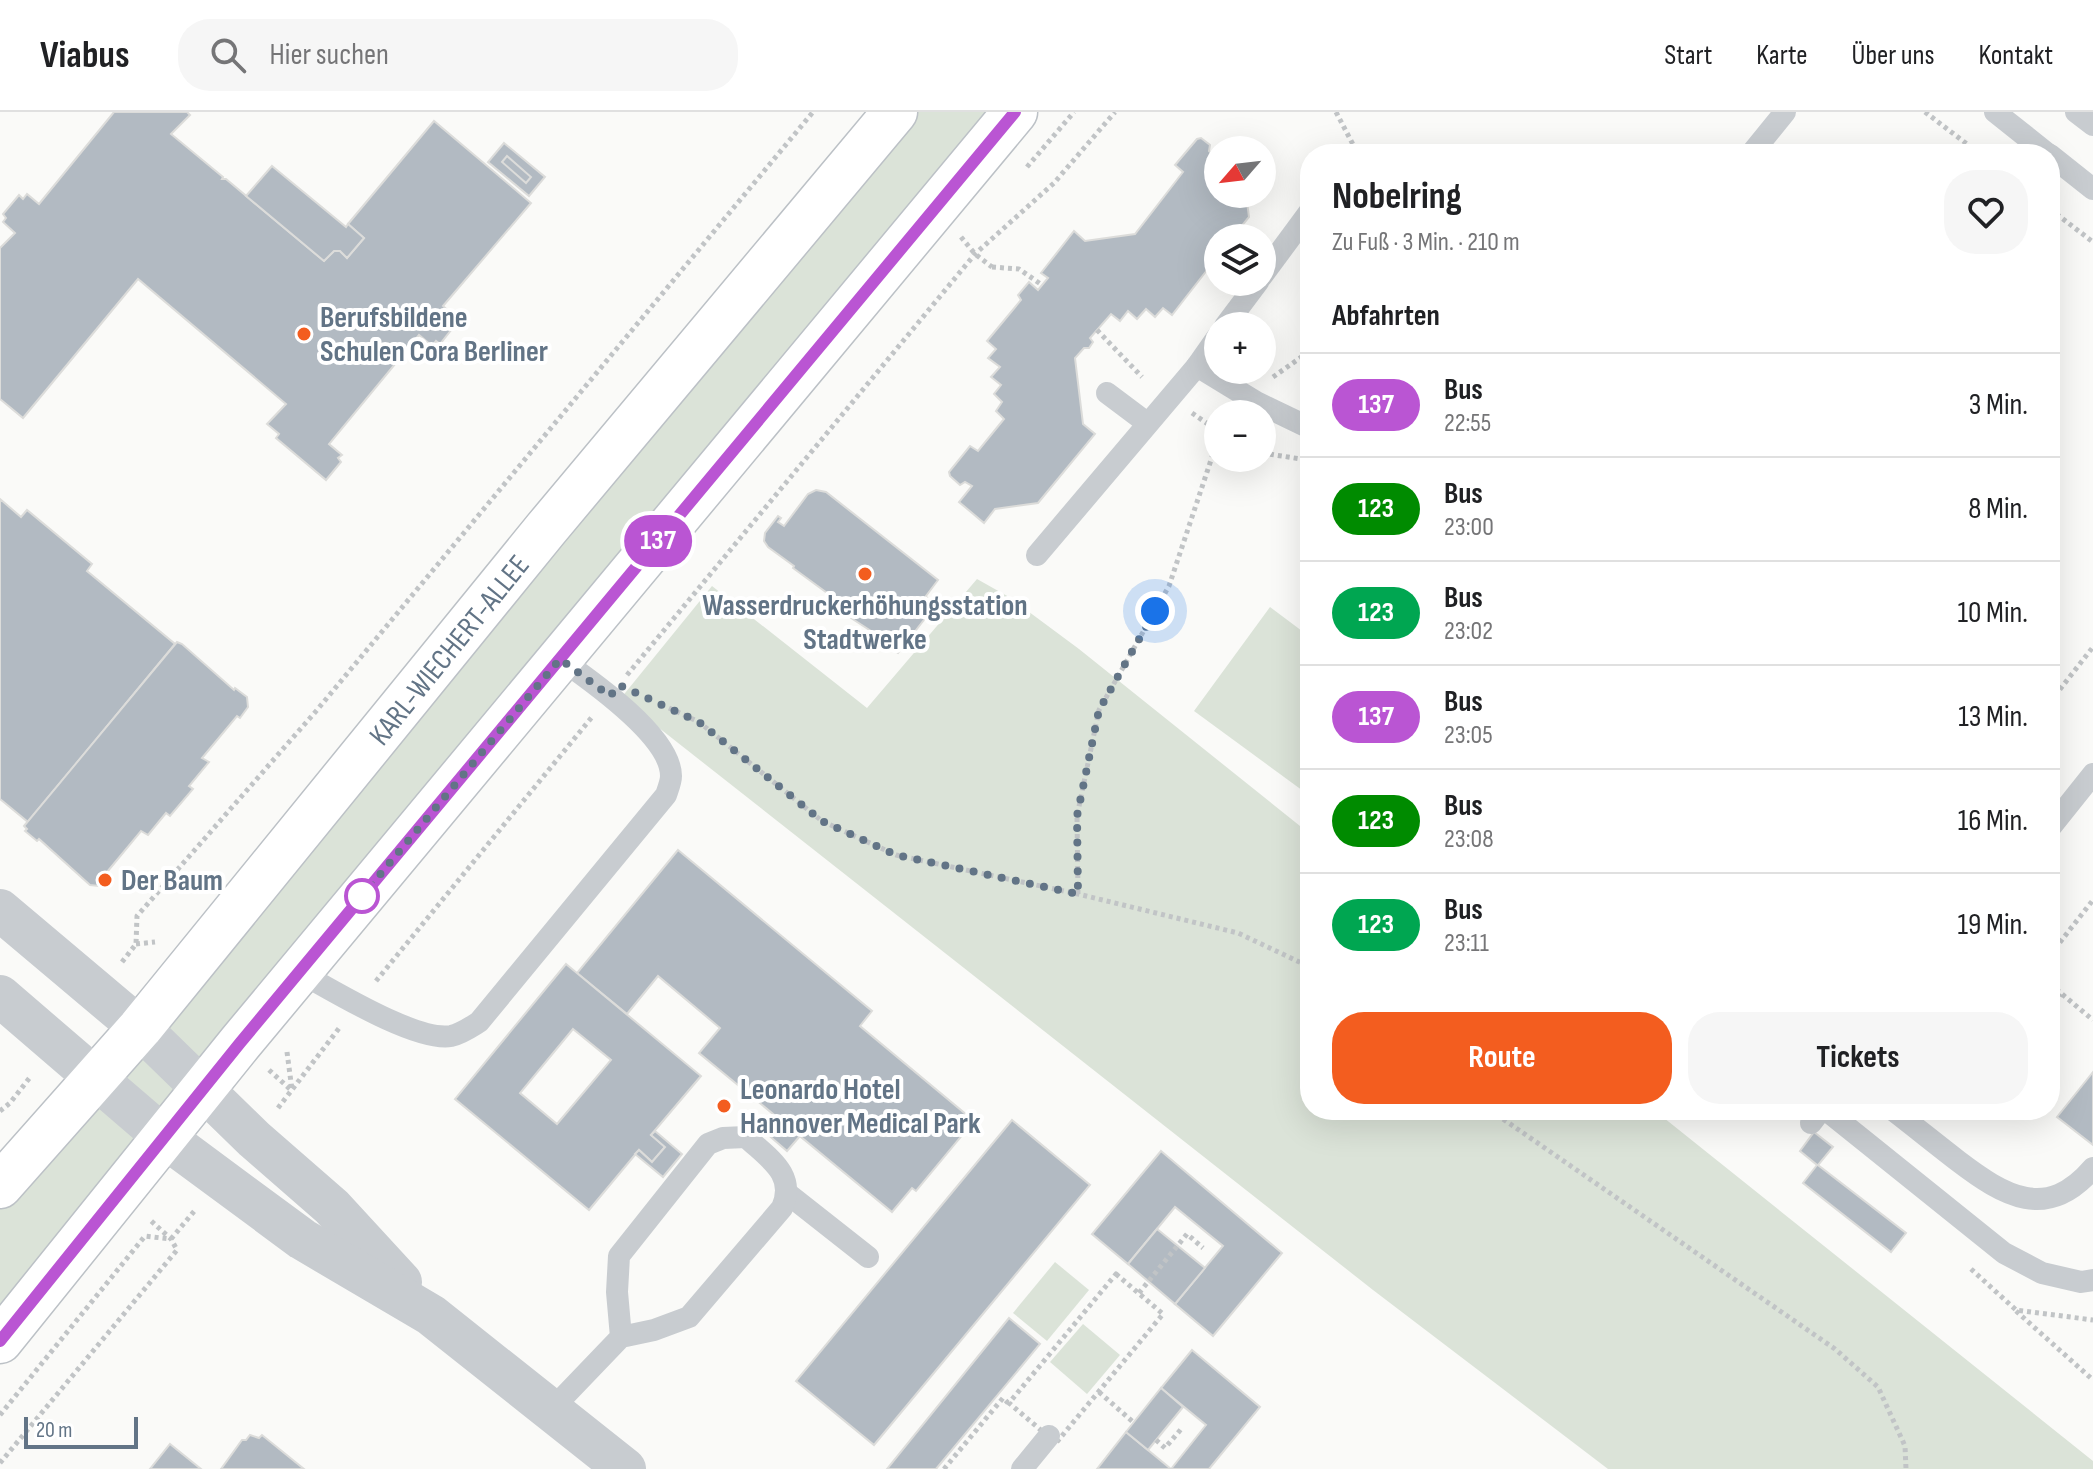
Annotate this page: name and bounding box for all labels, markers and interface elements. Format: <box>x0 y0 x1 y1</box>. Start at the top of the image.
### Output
search box <box>178 19 738 91</box>
text: Viabus <box>40 33 130 78</box>
icon: search <box>206 33 250 77</box>
text: Hier suchen <box>270 37 389 73</box>
text: Start <box>1664 39 1712 72</box>
text: Karte <box>1756 39 1808 72</box>
text: Über uns <box>1852 39 1935 72</box>
text: Kontakt <box>1979 39 2053 72</box>
north arrow <box>1204 136 1276 208</box>
map controls <box>1204 136 1276 472</box>
button: heart <box>1944 170 2028 254</box>
text: Nobelring <box>1332 174 1462 219</box>
button: layers <box>1204 224 1276 296</box>
text: Zu Fuß · 3 Min. · 210 m <box>1332 227 1520 258</box>
text: Abfahrten <box>1332 298 1440 334</box>
place label: Berufsbildene Schulen Cora Berliner <box>320 300 548 370</box>
button: + <box>1204 312 1276 384</box>
marker: Berufsbildene Schulen Cora Berliner <box>295 325 313 343</box>
text: Bus <box>1444 372 1483 408</box>
text: 3 Min. <box>1969 387 2028 423</box>
text: 137 <box>1358 388 1394 421</box>
button: − <box>1204 400 1276 472</box>
text: 22:55 <box>1444 408 1491 439</box>
text: Bus <box>1444 476 1483 512</box>
text: 8 Min. <box>1968 491 2028 527</box>
text: 123 <box>1358 492 1394 525</box>
text: 23:00 <box>1444 512 1494 543</box>
line badge: 137 <box>612 515 704 567</box>
text: 137 <box>640 524 676 557</box>
street label: KARL-WIECHERT-ALLEE <box>362 548 538 753</box>
marker: Wasserdruckerhöhungsstation Stadtwerke <box>856 565 874 583</box>
text: Bus <box>1444 580 1483 616</box>
place label: Wasserdruckerhöhungsstation Stadtwerke <box>702 588 1028 658</box>
your location <box>1135 591 1175 631</box>
text: 10 Min. <box>1957 595 2028 631</box>
text: 123 <box>1358 596 1394 629</box>
text: 23:02 <box>1444 616 1493 647</box>
text: Bus <box>1444 684 1483 720</box>
text: 13 Min. <box>1958 699 2028 735</box>
text: 137 <box>1358 700 1394 733</box>
text: 23:05 <box>1444 720 1493 751</box>
text: Bus <box>1444 788 1483 824</box>
text: 16 Min. <box>1958 803 2028 839</box>
text: 123 <box>1358 804 1394 837</box>
text: 23:08 <box>1444 824 1494 855</box>
place label: Der Baum <box>121 863 223 899</box>
marker: Der Baum <box>96 871 114 889</box>
unlabelled marker <box>345 879 379 913</box>
text: Bus <box>1444 892 1483 928</box>
text: 19 Min. <box>1958 907 2028 943</box>
text: 123 <box>1358 908 1394 941</box>
text: 23:11 <box>1444 928 1489 959</box>
button: Route <box>1332 1012 1672 1104</box>
button: Tickets <box>1688 1012 2028 1104</box>
place label: Leonardo Hotel Hannover Medical Park <box>740 1072 981 1142</box>
marker: Leonardo Hotel Hannover Medical Park <box>715 1097 733 1115</box>
scale bar <box>24 1413 138 1449</box>
text: 20 m <box>36 1417 73 1444</box>

